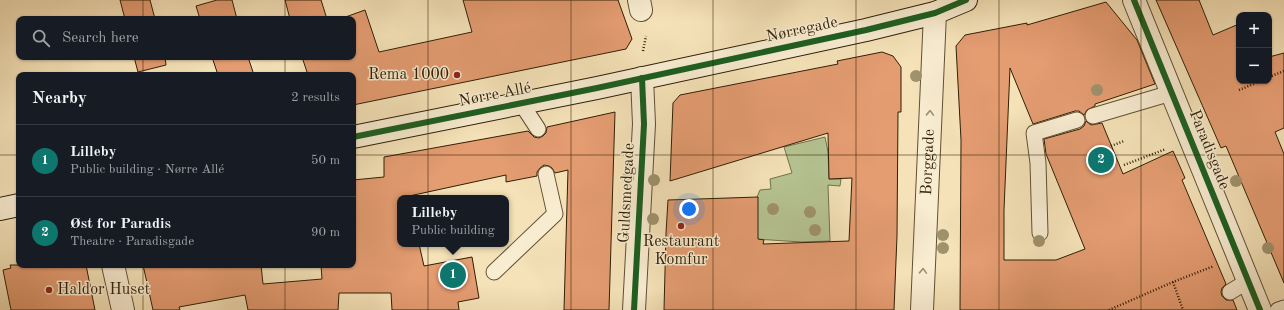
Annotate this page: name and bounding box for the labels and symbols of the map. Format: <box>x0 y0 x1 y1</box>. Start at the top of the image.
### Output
street label: Nørregade <box>765 15 839 45</box>
place label: Rema 1000 <box>368 67 449 83</box>
marker: Rema 1000 <box>452 70 462 80</box>
street label: Nørre Allé <box>457 80 533 110</box>
street label: Paradisgade <box>1186 108 1232 192</box>
one-way arrow <box>926 110 935 116</box>
street label: Borggade <box>919 129 938 196</box>
street label: Guldsmedgade <box>616 142 638 244</box>
pin: 2 <box>1088 145 1114 175</box>
your location <box>679 199 699 219</box>
marker: Restaurant Komfur <box>676 221 686 231</box>
place label: Restaurant Komfur <box>643 234 720 268</box>
pin: 1 <box>440 260 466 290</box>
one-way arrow <box>919 268 928 274</box>
place label: Haldor Huset <box>57 282 151 298</box>
marker: Haldor Huset <box>44 285 54 295</box>

